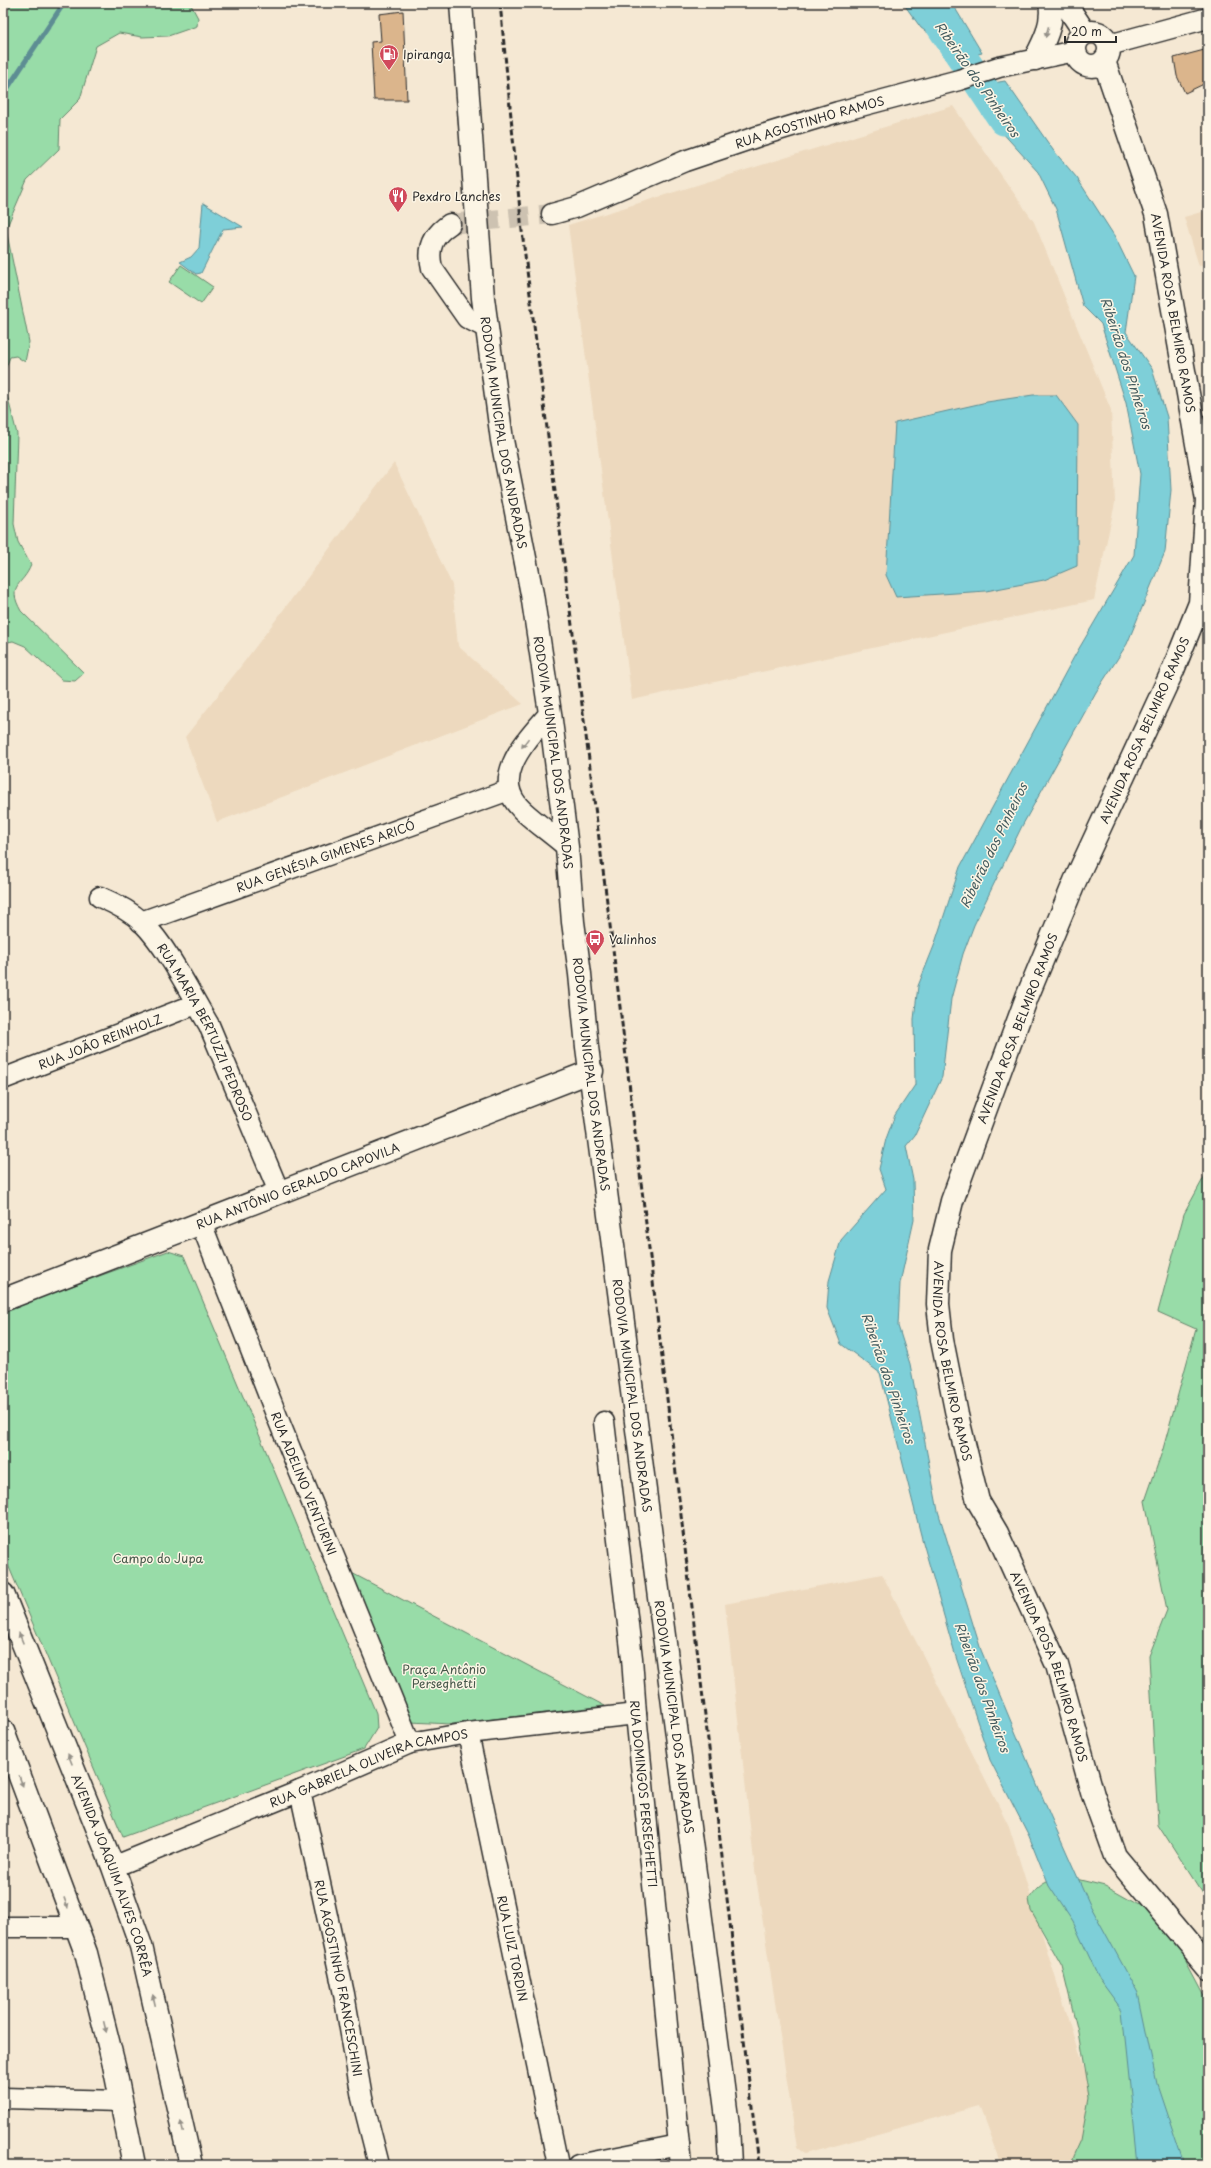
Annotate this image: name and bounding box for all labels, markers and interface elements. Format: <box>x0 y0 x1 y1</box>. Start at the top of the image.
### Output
water label: Ribeirão dos Pinheiros <box>931 17 1026 141</box>
scale bar <box>1065 18 1116 44</box>
text: 20 m <box>1071 22 1102 40</box>
one-way arrow <box>1044 26 1050 38</box>
fuel station icon: Ipiranga <box>378 43 400 71</box>
place label: Ipiranga <box>403 45 452 63</box>
street label: RUA AGOSTINHO RAMOS <box>733 91 886 152</box>
restaurant icon: Pexdro Lanches <box>387 185 409 213</box>
place label: Pexdro Lanches <box>412 187 501 205</box>
street label: AVENIDA ROSA BELMIRO RAMOS <box>1147 211 1200 414</box>
water label: Ribeirão dos Pinheiros <box>1097 295 1158 432</box>
street label: RODOVIA MUNICIPAL DOS ANDRADAS <box>477 315 532 550</box>
street label: AVENIDA ROSA BELMIRO RAMOS <box>1095 634 1193 826</box>
street label: RODOVIA MUNICIPAL DOS ANDRADAS <box>529 635 578 870</box>
one-way arrow <box>521 738 529 748</box>
water label: Ribeirão dos Pinheiros <box>954 778 1032 911</box>
street label: RUA GENÉSIA GIMENES ARICÓ <box>234 815 417 896</box>
bus stop icon: Valinhos <box>584 928 606 956</box>
place label: Valinhos <box>609 930 657 948</box>
street label: AVENIDA ROSA BELMIRO RAMOS <box>972 930 1062 1126</box>
street label: RUA MARIA BERTUZZI PEDROSO <box>153 939 257 1124</box>
street label: RODOVIA MUNICIPAL DOS ANDRADAS <box>569 956 615 1192</box>
street label: RUA JOÃO REINHOLZ <box>35 1009 164 1074</box>
street label: RUA ANTÔNIO GERALDO CAPOVILA <box>193 1138 402 1233</box>
street label: AVENIDA ROSA BELMIRO RAMOS <box>929 1261 977 1463</box>
street label: RODOVIA MUNICIPAL DOS ANDRADAS <box>608 1278 657 1513</box>
water label: Ribeirão dos Pinheiros <box>858 1310 921 1447</box>
street label: RUA ADELINO VENTURINI <box>267 1409 341 1558</box>
park label: Campo do Jupa <box>113 1549 204 1567</box>
street label: AVENIDA ROSA BELMIRO RAMOS <box>1006 1568 1092 1764</box>
street label: RODOVIA MUNICIPAL DOS ANDRADAS <box>650 1599 699 1835</box>
water label: Ribeirão dos Pinheiros <box>951 1619 1016 1756</box>
one-way arrow <box>18 1633 24 1644</box>
park label: Praça Antônio Perseghetti <box>402 1660 486 1692</box>
street label: RUA DOMINGOS PERSEGHETTI <box>626 1700 662 1888</box>
street label: RUA GABRIELA OLIVEIRA CAMPOS <box>267 1724 469 1812</box>
one-way arrow <box>66 1752 72 1764</box>
street label: AVENIDA JOAQUIM ALVES CORRÊA <box>67 1771 157 1979</box>
one-way arrow <box>19 1775 25 1787</box>
street label: RUA AGOSTINHO FRANCESCHINI <box>310 1878 367 2078</box>
street label: RUA LUIZ TORDIN <box>493 1894 533 2003</box>
one-way arrow <box>64 1897 70 1909</box>
one-way arrow <box>150 1994 156 2006</box>
one-way arrow <box>102 2021 108 2033</box>
one-way arrow <box>179 2121 185 2133</box>

